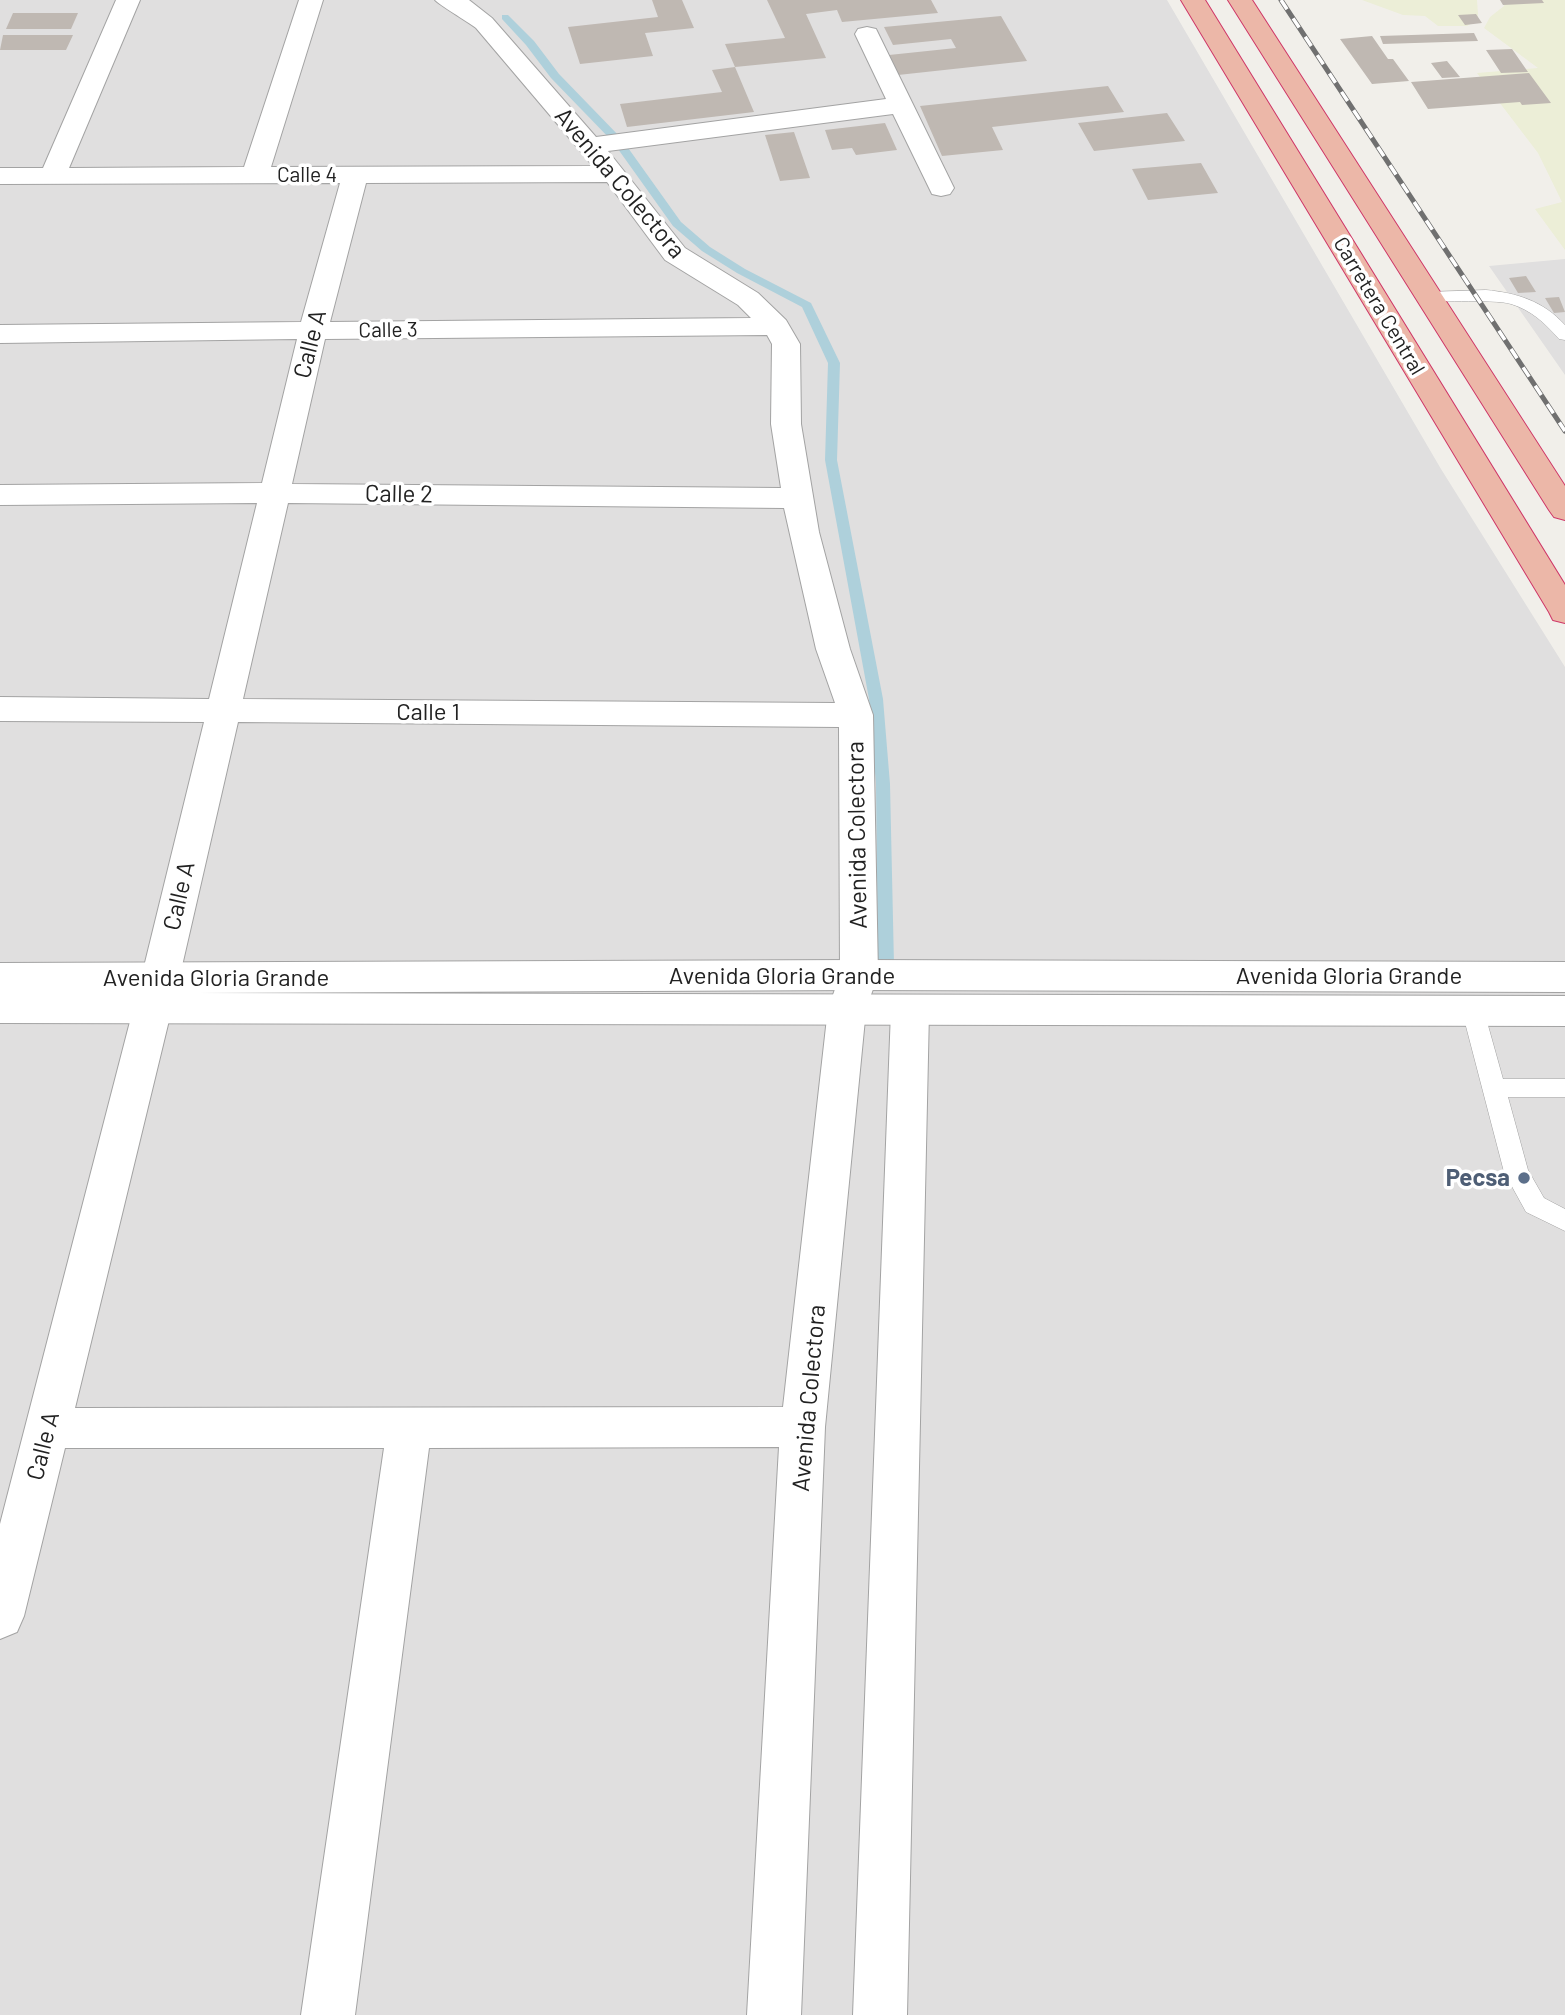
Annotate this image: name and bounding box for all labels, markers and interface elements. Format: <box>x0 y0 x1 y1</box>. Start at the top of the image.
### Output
street label: Avenida Colectora <box>549 102 691 264</box>
street label: Calle 4 <box>277 162 337 188</box>
street label: Carretera Central <box>1328 232 1430 380</box>
street label: Calle A <box>288 307 332 381</box>
street label: Calle 3 <box>358 317 418 343</box>
street label: Calle 2 <box>365 479 433 509</box>
street label: Calle 1 <box>396 698 460 726</box>
street label: Avenida Colectora <box>841 741 873 929</box>
street label: Calle A <box>157 859 201 933</box>
street label: Avenida Gloria Grande <box>669 962 895 990</box>
street label: Avenida Gloria Grande <box>1236 962 1462 990</box>
street label: Avenida Gloria Grande <box>103 964 329 992</box>
place label: Pecsa <box>1446 1164 1510 1192</box>
marker: Pecsa <box>1516 1170 1532 1186</box>
street label: Avenida Colectora <box>786 1303 832 1493</box>
street label: Calle A <box>21 1409 65 1483</box>

